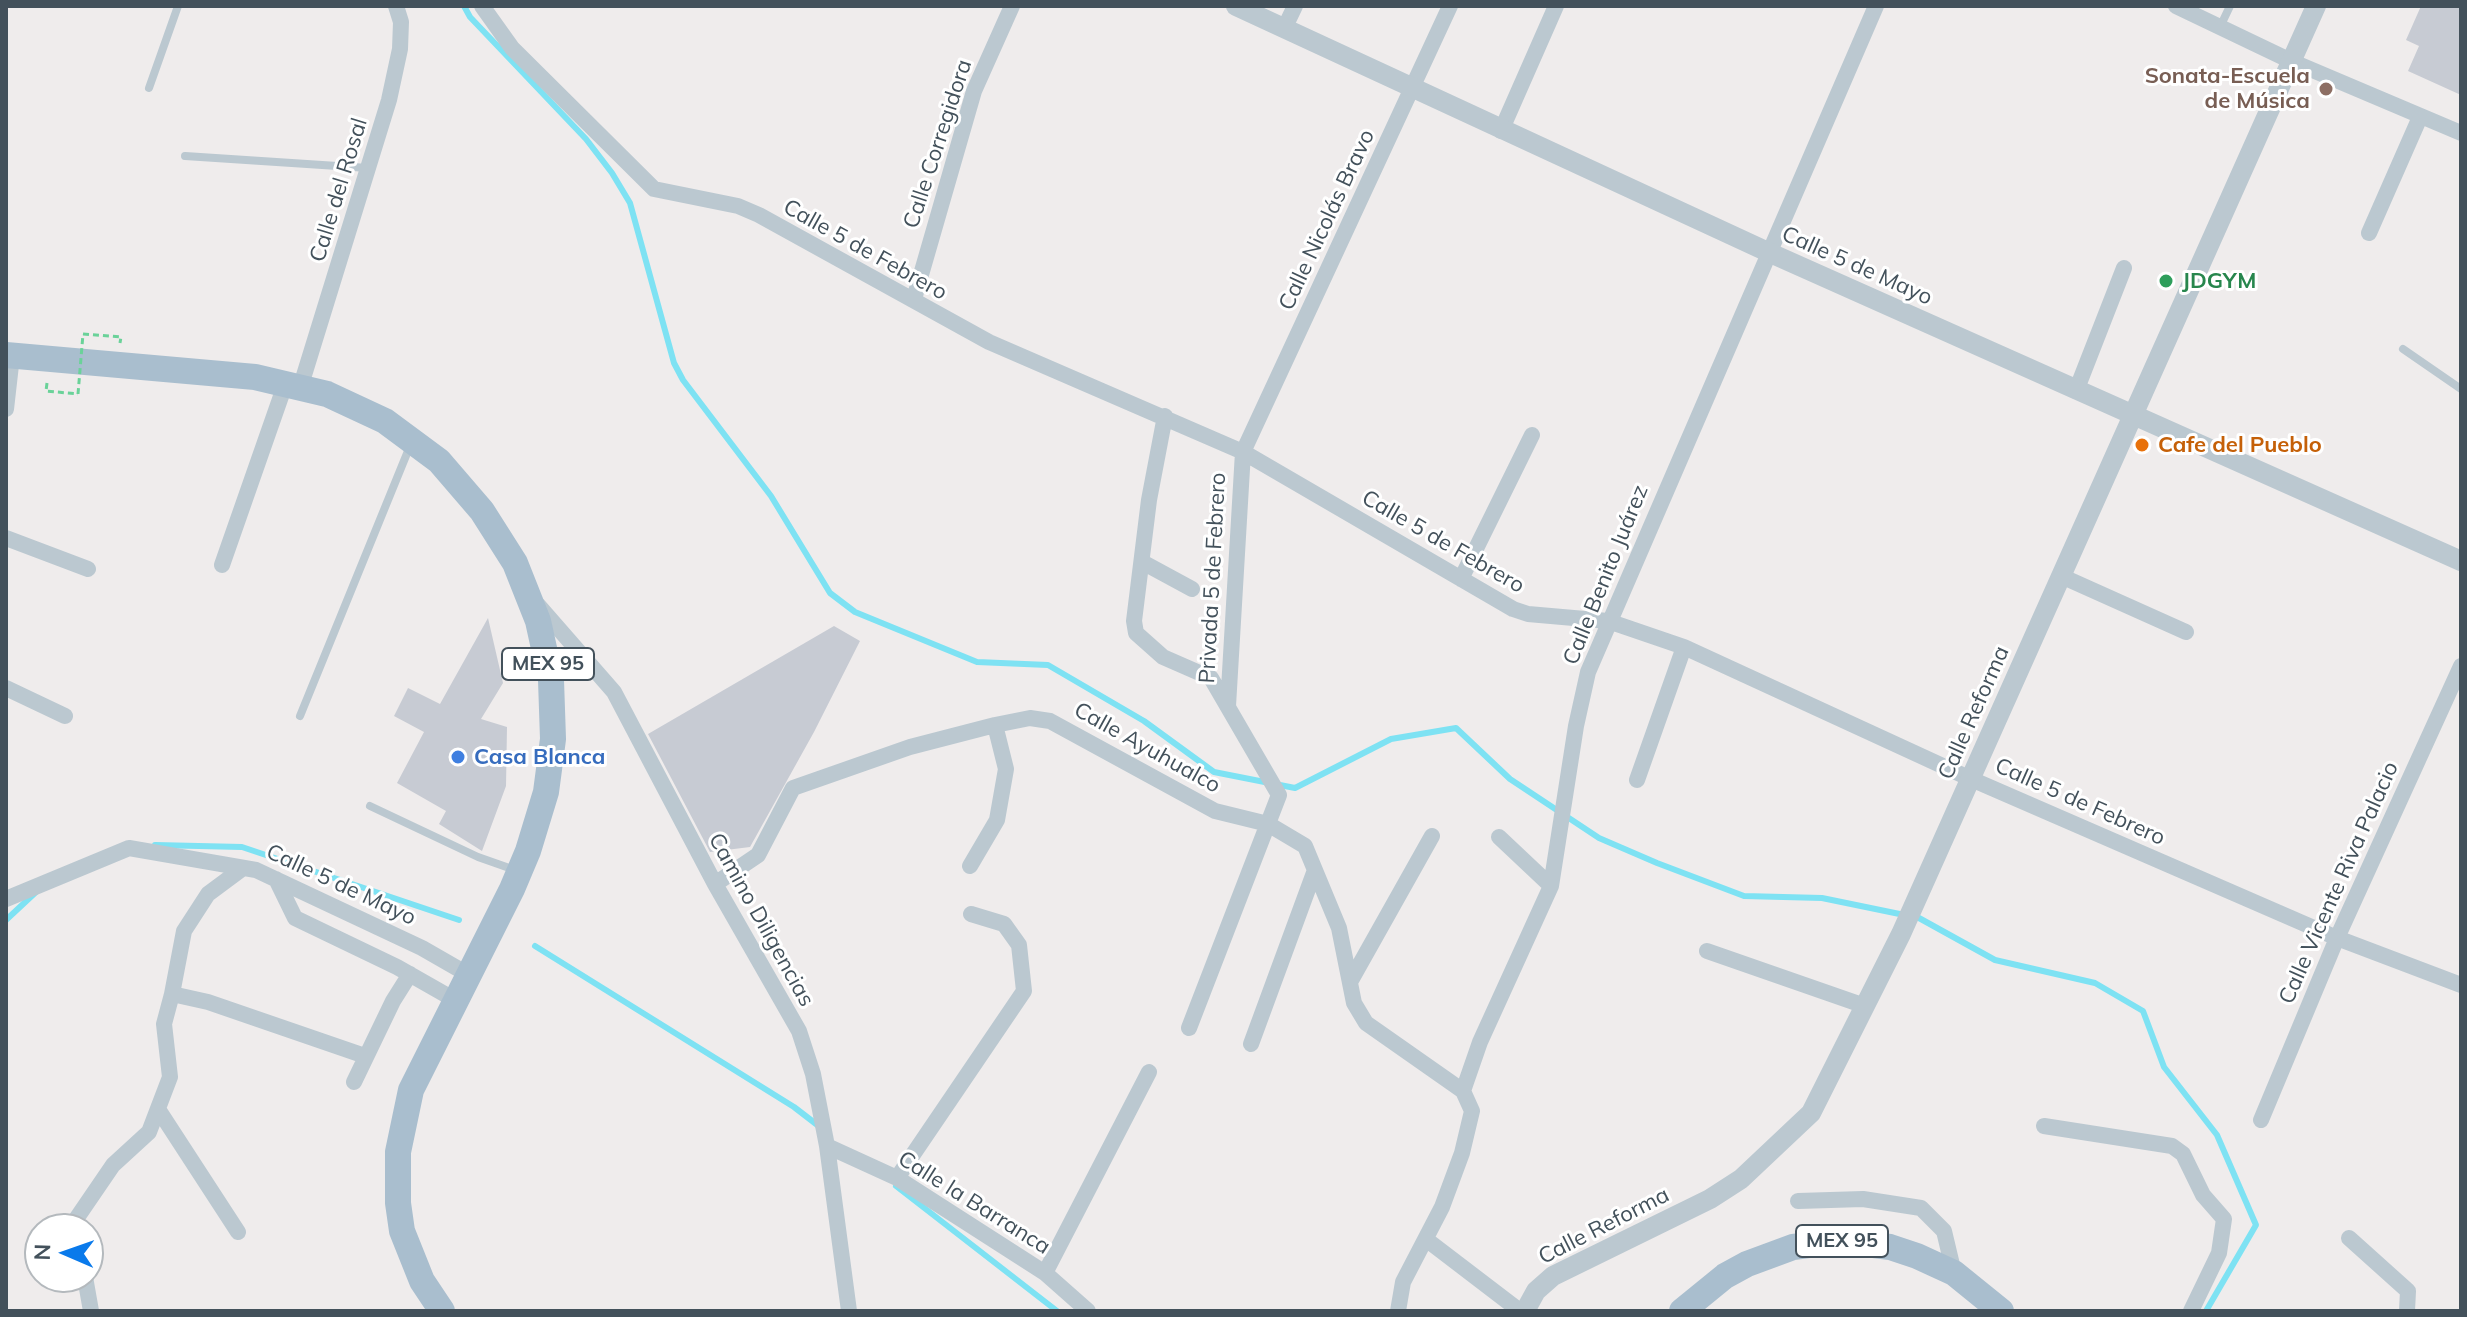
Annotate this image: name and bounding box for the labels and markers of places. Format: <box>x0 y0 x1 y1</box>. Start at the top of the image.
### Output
place label: Sonata-Escuela de Música <box>2145 63 2310 114</box>
marker: Sonata-Escuela de Música <box>2317 80 2335 98</box>
place label: JDGYM <box>2182 268 2256 294</box>
marker: JDGYM <box>2157 272 2175 290</box>
place label: Cafe del Pueblo <box>2158 432 2322 458</box>
marker: Cafe del Pueblo <box>2133 436 2151 454</box>
place label: Casa Blanca <box>474 744 605 770</box>
marker: Casa Blanca <box>449 748 467 766</box>

